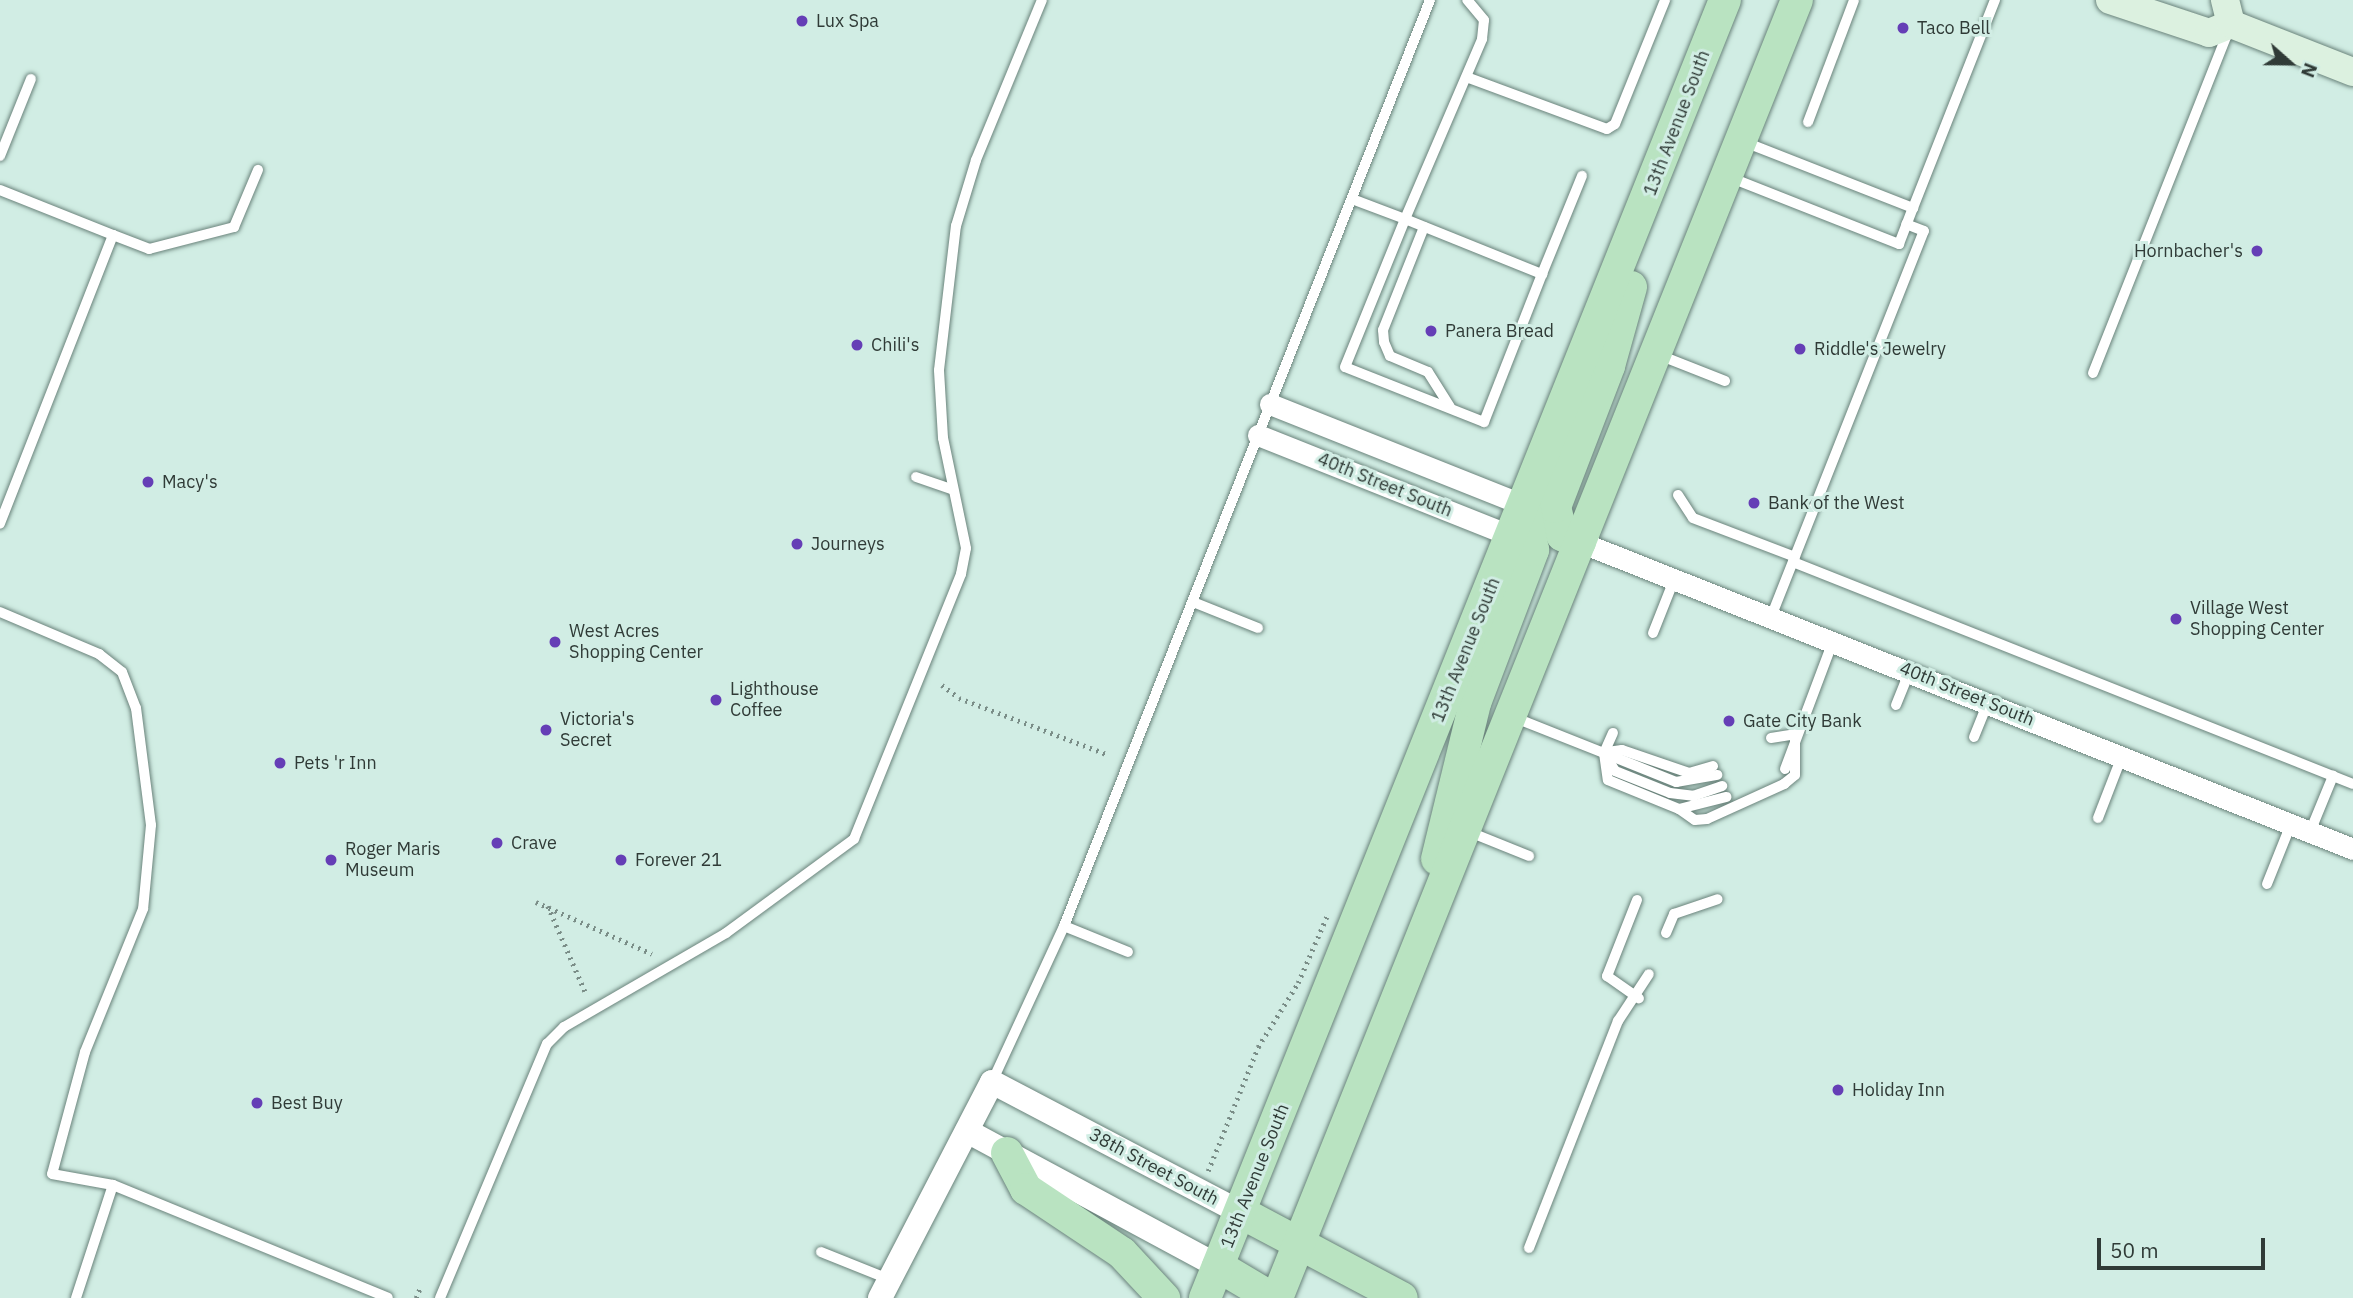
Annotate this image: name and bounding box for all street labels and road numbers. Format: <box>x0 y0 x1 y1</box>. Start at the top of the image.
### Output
street label: 13th Avenue South <box>1639 47 1715 199</box>
street label: 40th Street South <box>1315 448 1455 522</box>
street label: 13th Avenue South <box>1427 575 1505 725</box>
street label: 40th Street South <box>1897 657 2037 731</box>
street label: 13th Avenue South <box>1216 1101 1294 1251</box>
street label: 38th Street South <box>1086 1124 1222 1210</box>

